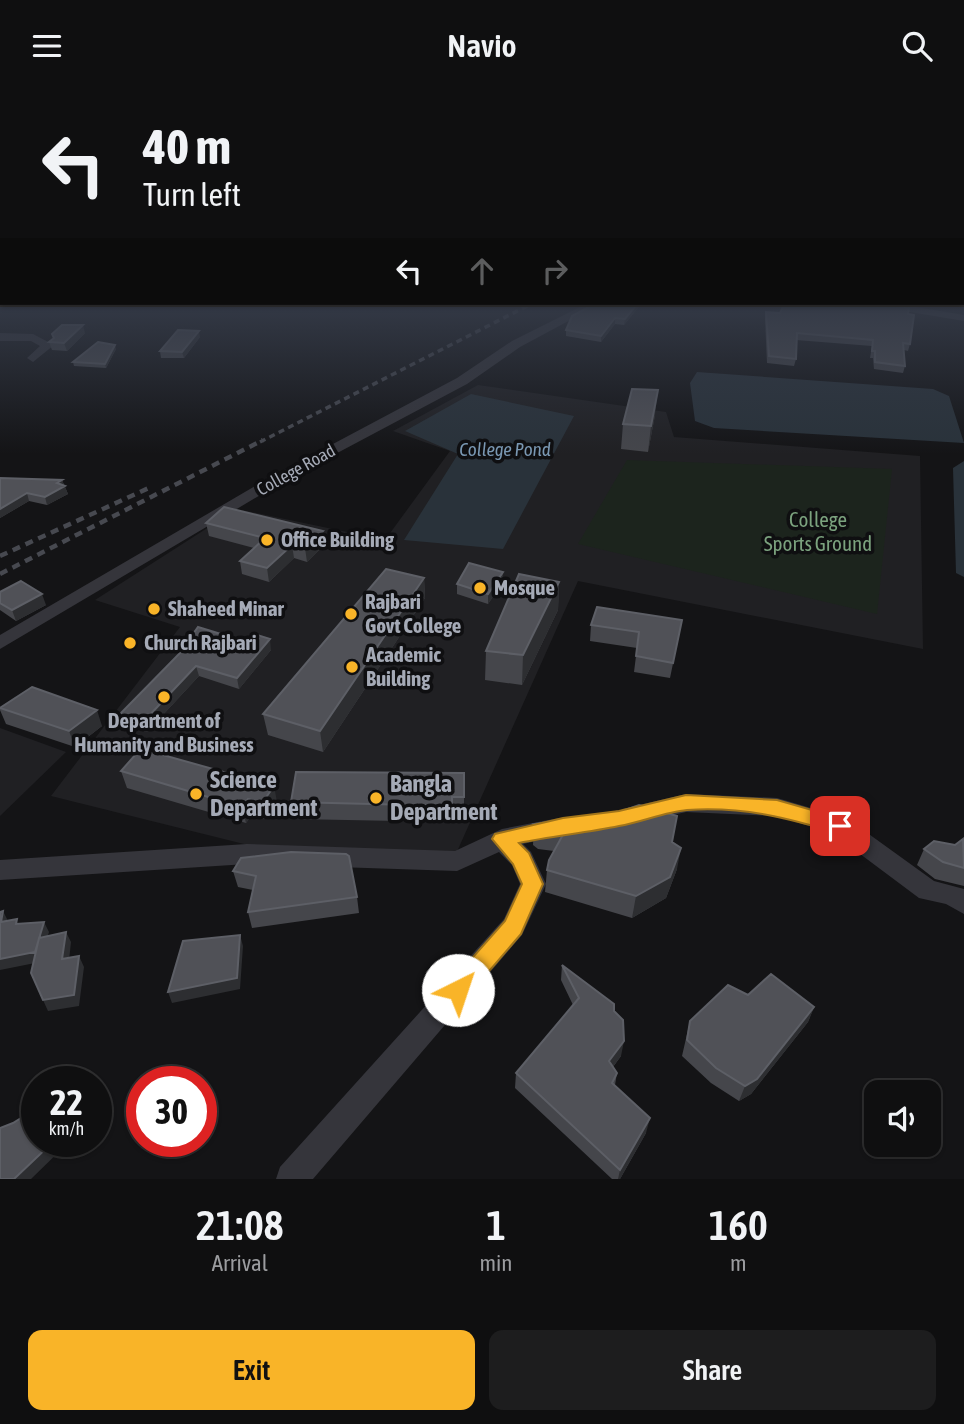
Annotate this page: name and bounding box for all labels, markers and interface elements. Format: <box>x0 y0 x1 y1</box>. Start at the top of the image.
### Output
icon: menu <box>28 27 66 65</box>
text: Navio <box>447 27 517 64</box>
icon: search <box>898 27 936 65</box>
text: 40 m <box>143 118 231 174</box>
icon: left <box>28 119 119 210</box>
text: Turn left <box>143 176 241 213</box>
icon: left <box>390 252 428 290</box>
icon: ahead <box>463 252 501 290</box>
icon: right <box>536 252 574 290</box>
water label: College Pond <box>459 438 551 460</box>
street label: College Road <box>253 439 339 500</box>
park label: College Sports Ground <box>764 507 872 555</box>
place label: Office Building <box>281 527 395 551</box>
marker: Office Building <box>259 532 275 548</box>
place label: Mosque <box>494 575 555 599</box>
marker: Mosque <box>472 580 488 596</box>
place label: Rajbari Govt College <box>365 589 461 637</box>
place label: Shaheed Minar <box>168 596 284 620</box>
marker: Shaheed Minar <box>146 601 162 617</box>
marker: Rajbari Govt College <box>343 606 359 622</box>
place label: Church Rajbari <box>144 630 257 654</box>
marker: Church Rajbari <box>122 635 138 651</box>
place label: Academic Building <box>365 642 441 690</box>
marker: Academic Building <box>344 659 360 675</box>
marker: Department of Humanity and Business <box>156 689 172 705</box>
place label: Department of Humanity and Business <box>74 708 254 756</box>
place label: Science Department <box>210 766 317 821</box>
place label: Bangla Department <box>390 770 497 825</box>
marker: Science Department <box>188 786 204 802</box>
marker: Bangla Department <box>368 790 384 806</box>
pin <box>810 796 870 856</box>
icon: arrive <box>821 807 859 845</box>
position arrow <box>421 953 495 1027</box>
speed limit sign: 30 <box>126 1066 217 1157</box>
map controls <box>864 1080 941 1157</box>
button: sound <box>864 1080 941 1157</box>
text: 22 <box>50 1082 83 1122</box>
text: km/h <box>49 1118 84 1139</box>
text: 21:08 <box>196 1201 283 1249</box>
text: 1 <box>486 1201 506 1249</box>
text: 160 <box>709 1201 768 1249</box>
text: Arrival <box>212 1250 268 1276</box>
text: min <box>480 1250 513 1276</box>
text: m <box>730 1250 747 1276</box>
button: Exit <box>28 1330 475 1410</box>
button: Share <box>489 1330 936 1410</box>

